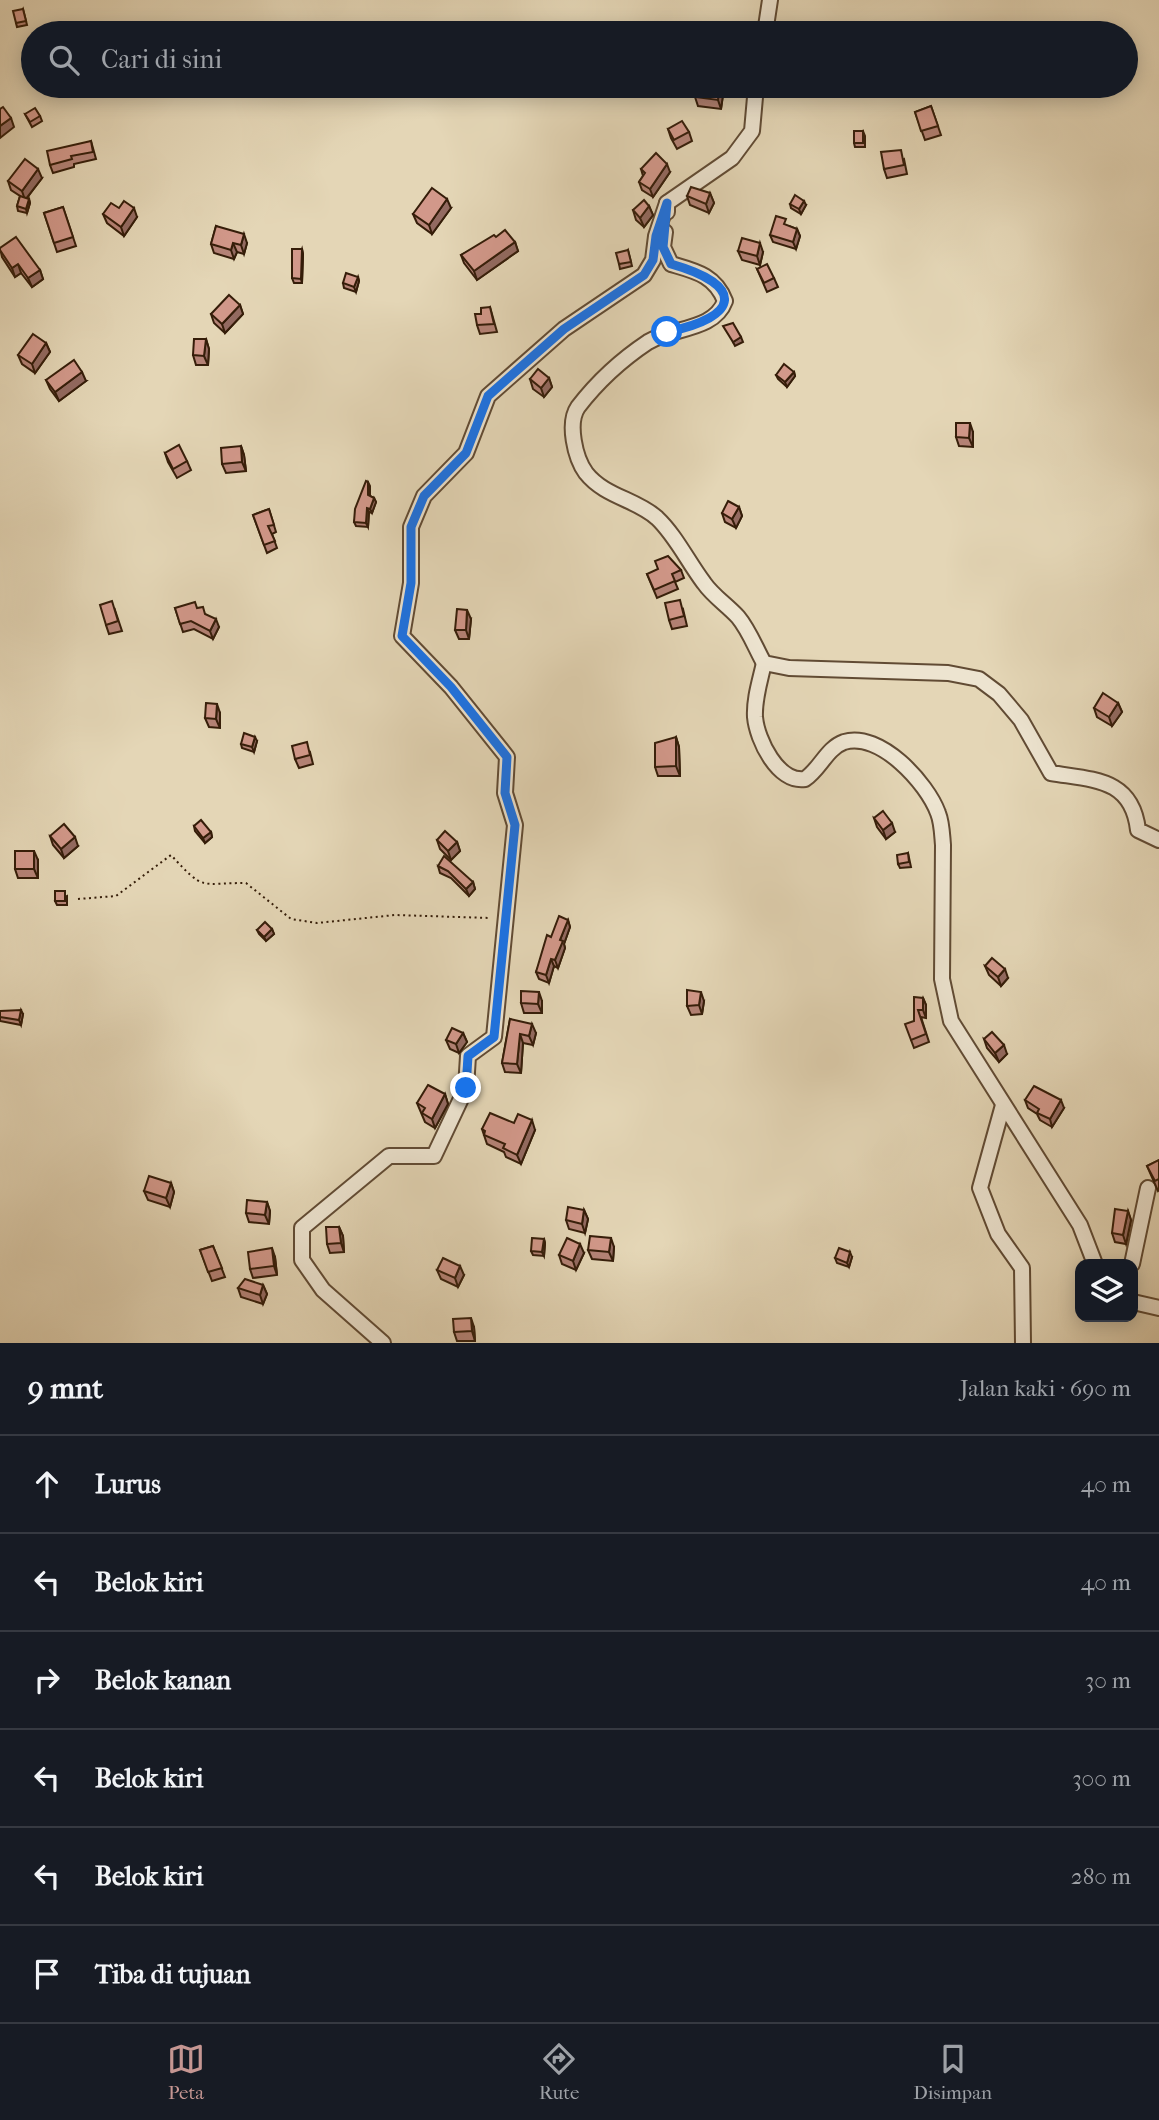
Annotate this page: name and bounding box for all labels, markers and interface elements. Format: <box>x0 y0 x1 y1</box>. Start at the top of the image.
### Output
search box <box>21 21 1138 98</box>
icon: search <box>45 41 83 79</box>
text: Cari di sini <box>101 44 222 75</box>
route start <box>651 316 682 347</box>
route end <box>450 1072 481 1103</box>
map controls <box>1075 1259 1138 1322</box>
button: layers <box>1075 1259 1138 1322</box>
text: 9 mnt <box>28 1371 103 1406</box>
text: Jalan kaki · 690 m <box>960 1375 1131 1402</box>
icon: ahead <box>28 1465 66 1503</box>
text: Lurus <box>95 1469 161 1500</box>
text: 40 m <box>1081 1471 1131 1498</box>
icon: left <box>28 1563 66 1601</box>
text: Belok kiri <box>95 1567 203 1598</box>
text: 40 m <box>1081 1569 1131 1596</box>
icon: right <box>28 1661 66 1699</box>
text: Belok kanan <box>95 1665 231 1696</box>
text: 30 m <box>1085 1667 1131 1694</box>
icon: left <box>28 1759 66 1797</box>
text: Belok kiri <box>95 1763 203 1794</box>
text: 300 m <box>1072 1765 1131 1792</box>
icon: left <box>28 1857 66 1895</box>
text: Belok kiri <box>95 1861 203 1892</box>
text: 280 m <box>1071 1863 1131 1890</box>
icon: arrive <box>28 1955 66 1993</box>
text: Tiba di tujuan <box>95 1959 251 1990</box>
tab: Peta <box>167 2040 205 2104</box>
tab: Rute <box>539 2040 579 2104</box>
tab: Disimpan <box>913 2040 992 2104</box>

